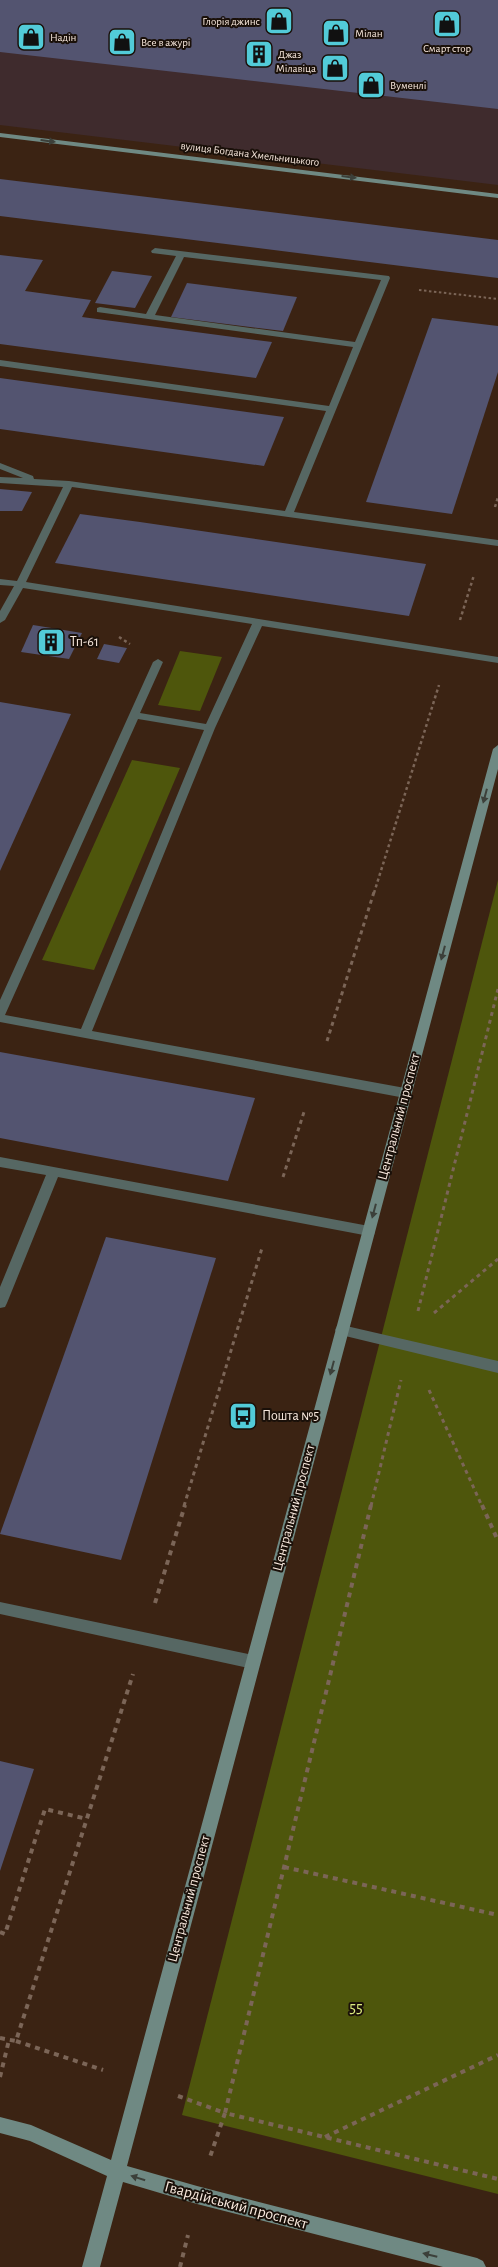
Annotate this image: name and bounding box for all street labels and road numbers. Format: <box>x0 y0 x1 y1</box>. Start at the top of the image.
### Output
street label: вулиця Богдана Хмельницького <box>180 140 320 168</box>
street label: Центральний проспект <box>375 1051 423 1182</box>
street label: Центральний проспект <box>270 1442 318 1573</box>
street label: Центральний проспект <box>165 1833 213 1964</box>
street label: Гвардійський проспект <box>163 2178 309 2232</box>

